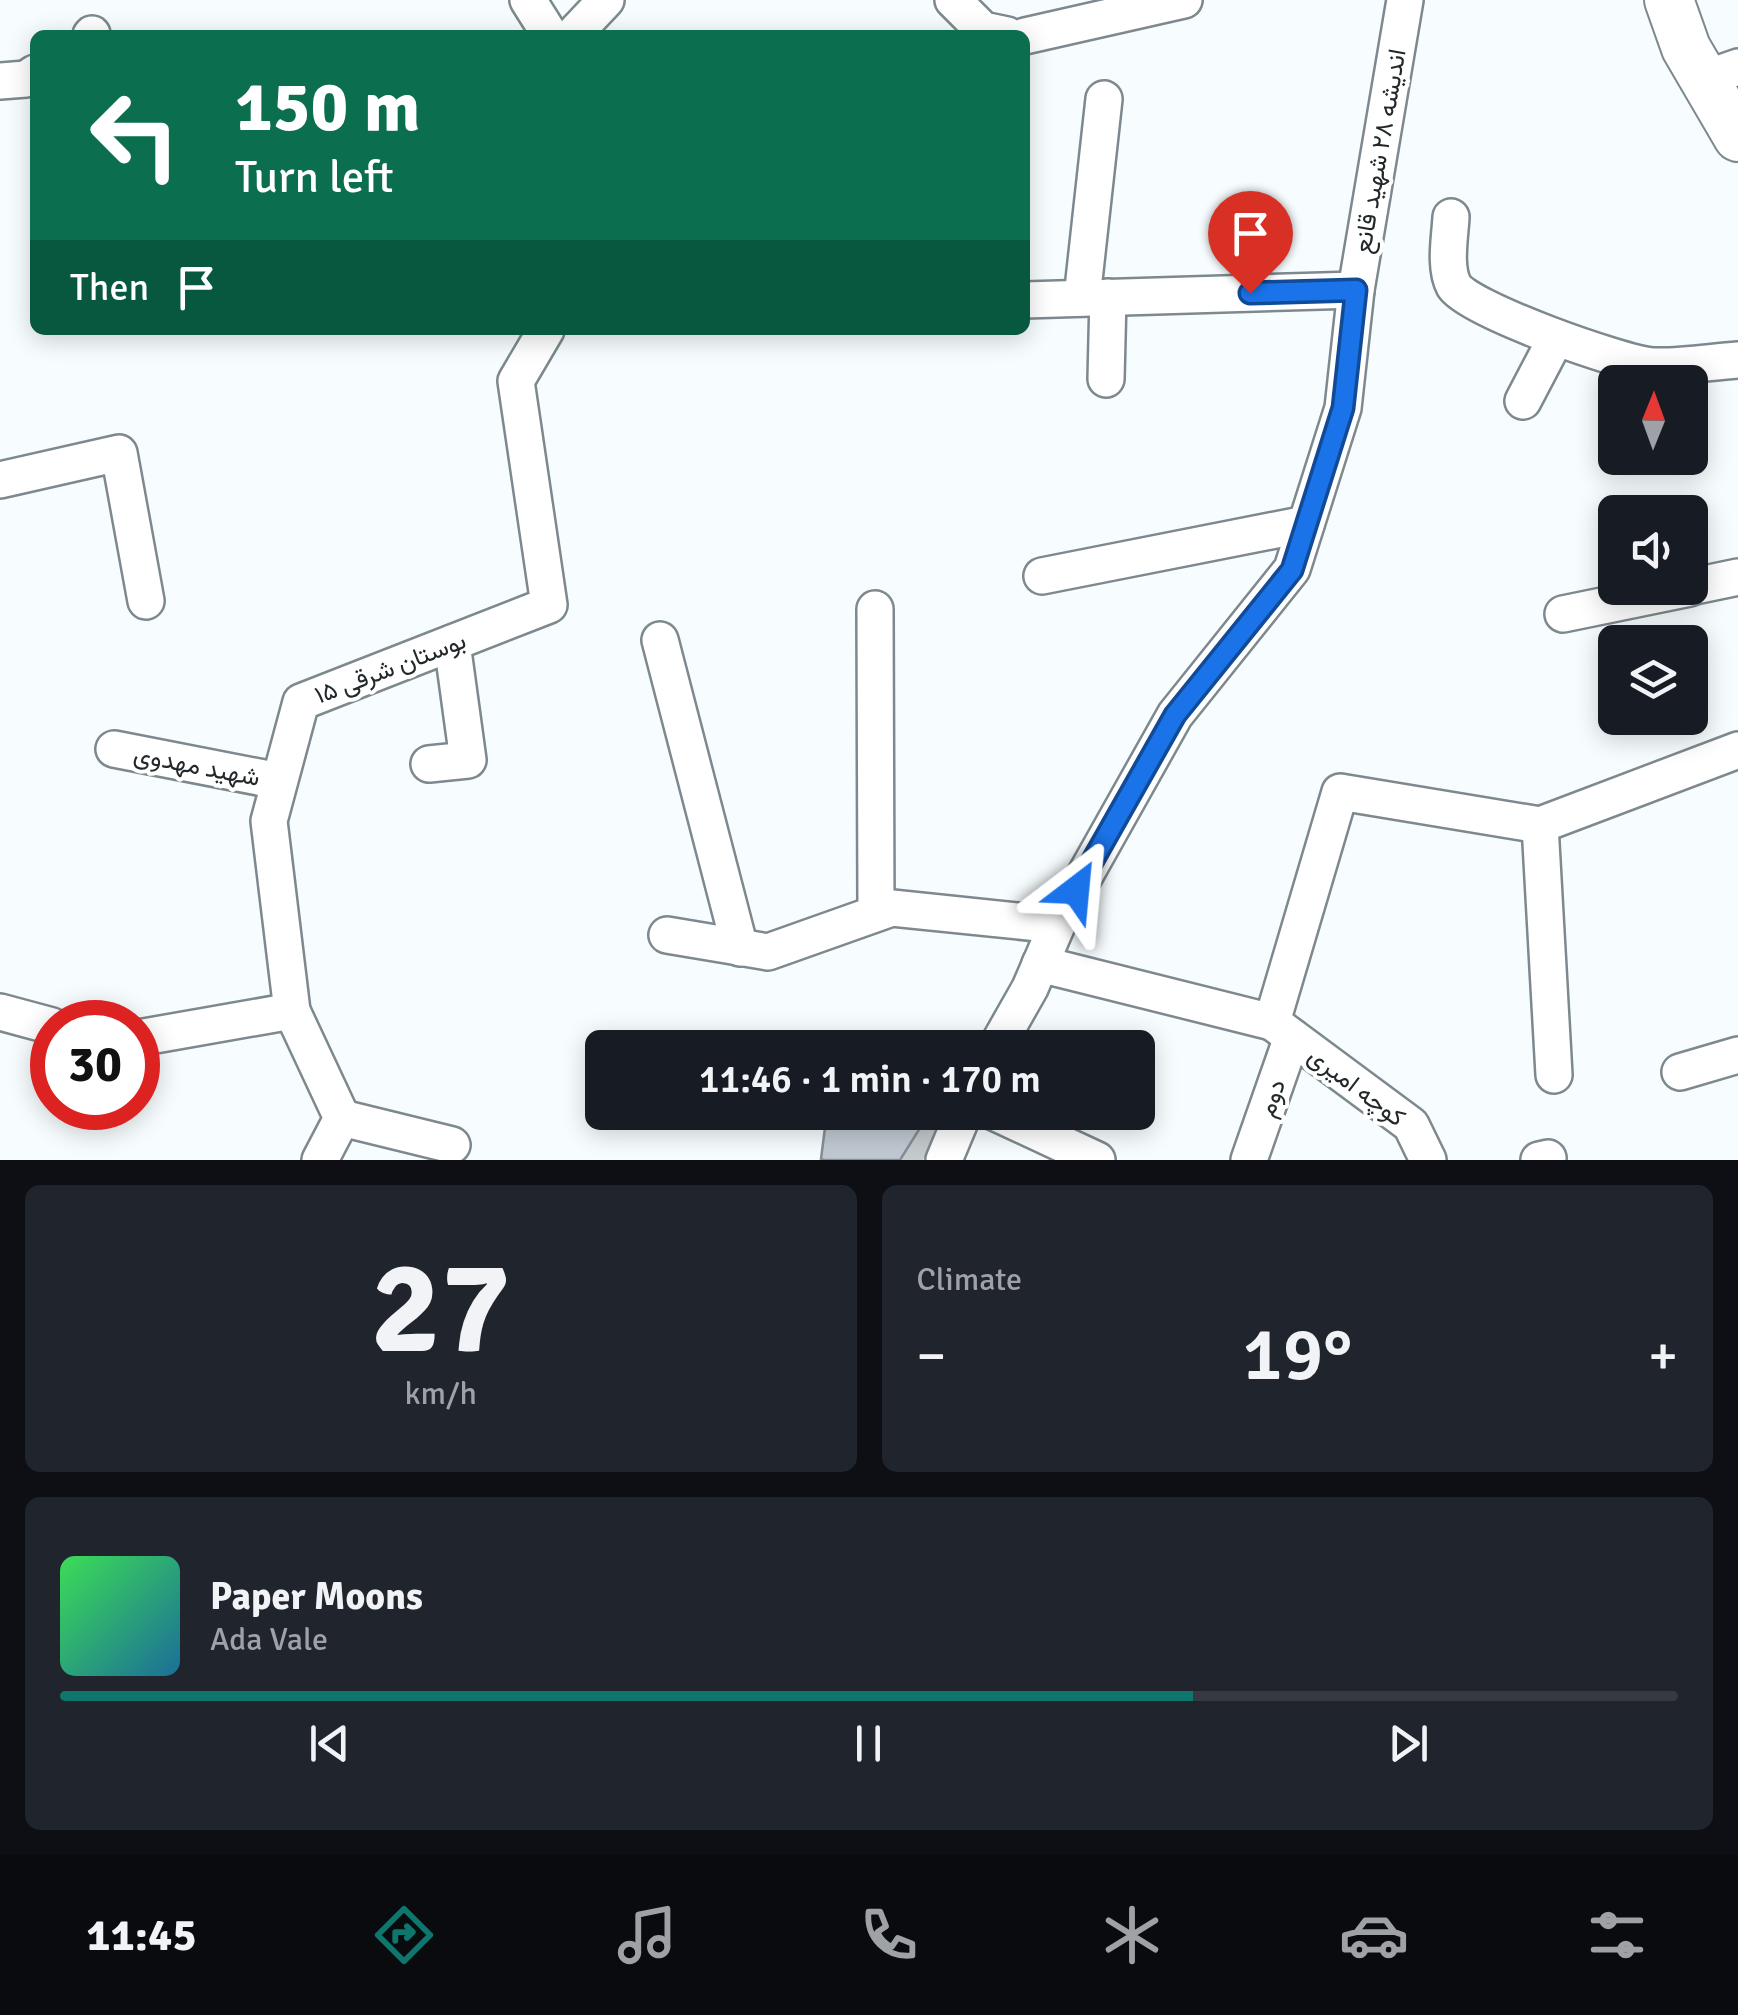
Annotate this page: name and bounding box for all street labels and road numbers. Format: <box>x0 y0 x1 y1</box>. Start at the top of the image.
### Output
street label: اندیشه ۲۸ شهید قانع <box>1346 46 1415 256</box>
street label: بوستان شرقی ۱۵ <box>310 624 470 711</box>
street label: شهید مهدوی <box>131 738 263 793</box>
street label: کوچه امیری <box>1301 1040 1411 1134</box>
street label: دوم <box>1251 1075 1293 1121</box>

